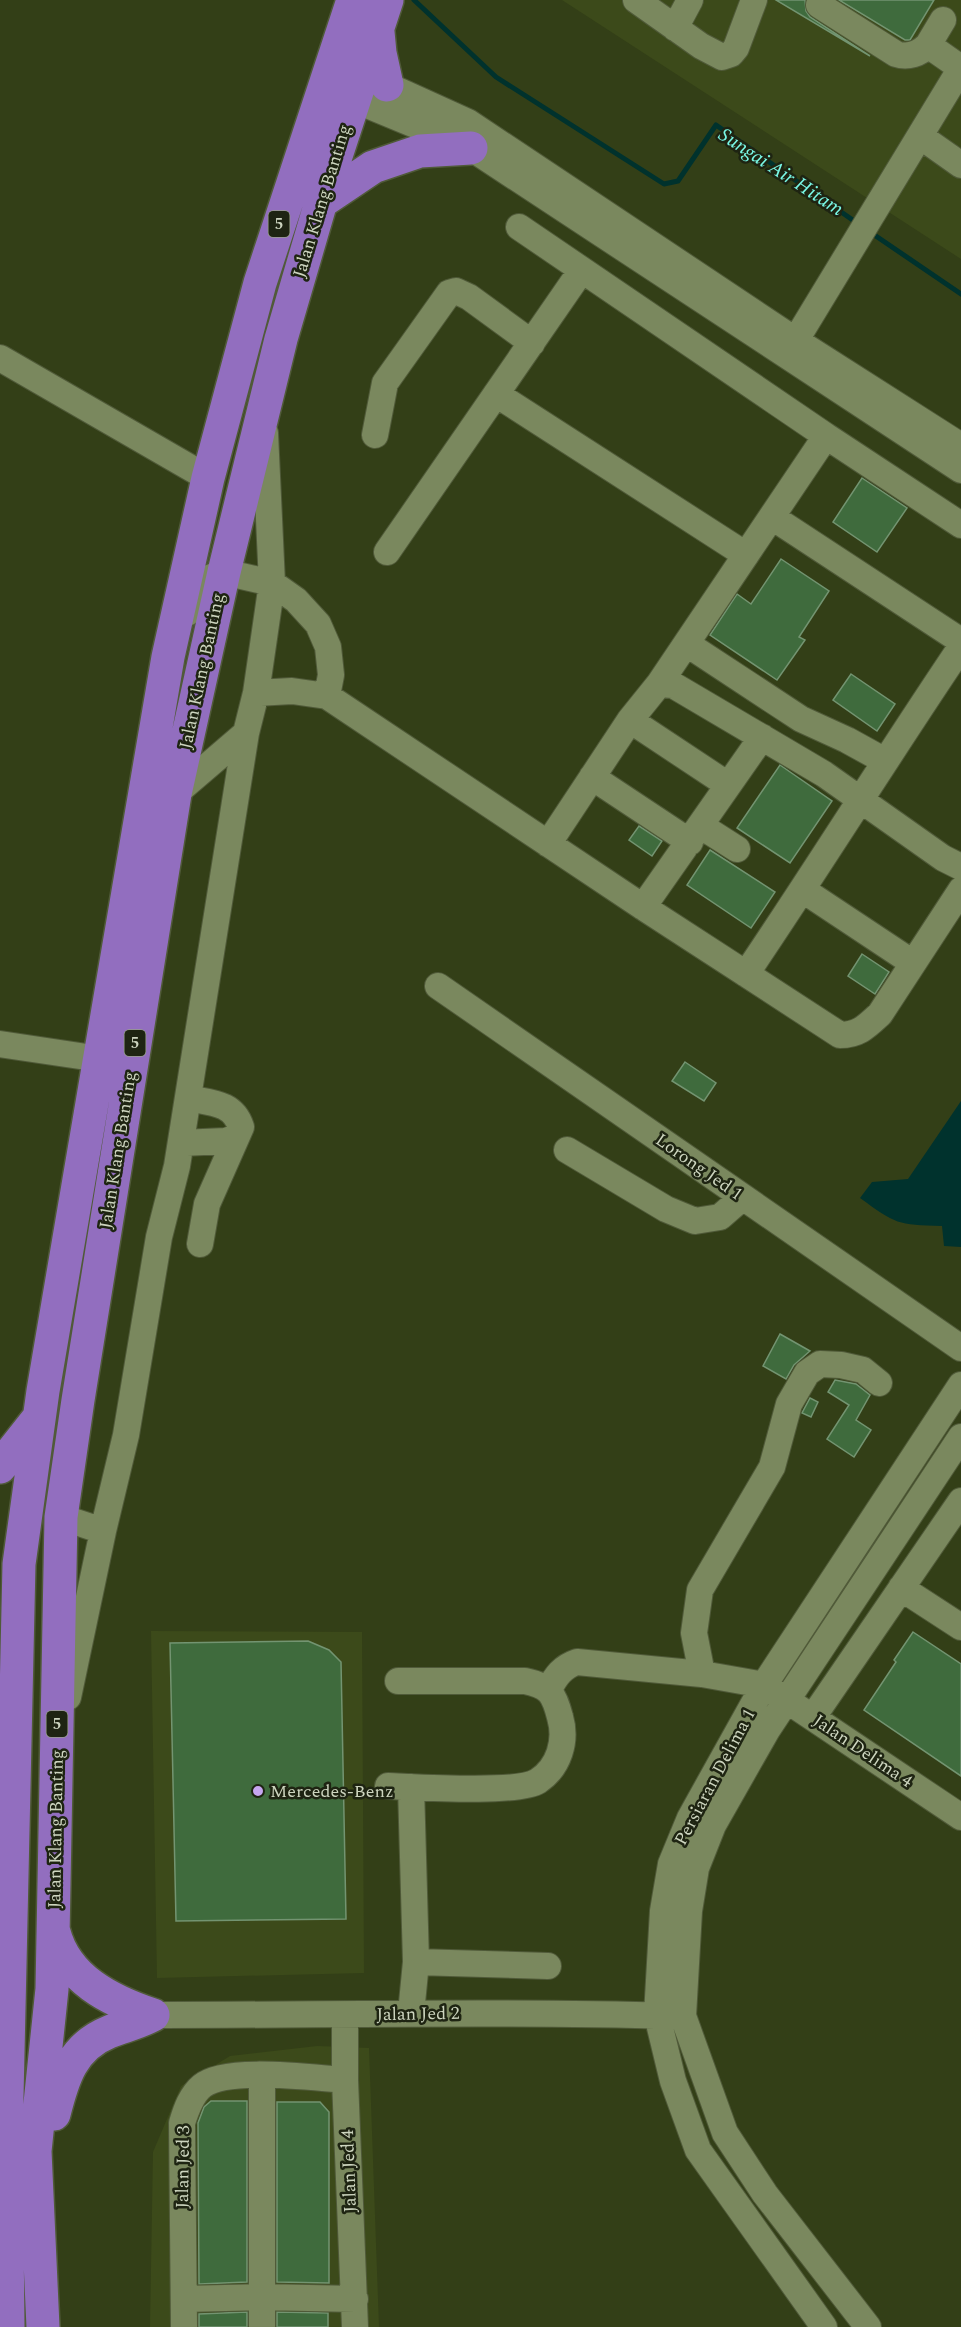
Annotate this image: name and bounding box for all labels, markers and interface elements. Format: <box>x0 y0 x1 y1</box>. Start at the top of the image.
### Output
water label: Sungai Air Hitam <box>712 120 850 224</box>
street label: Jalan Klang Banting <box>286 121 358 281</box>
road number: 5 <box>268 211 290 237</box>
street label: Jalan Klang Banting <box>172 590 232 752</box>
road number: 5 <box>124 1030 146 1056</box>
street label: Jalan Klang Banting <box>92 1069 144 1231</box>
street label: Lorong Jed 1 <box>650 1127 748 1207</box>
street label: Persiaran Delima 1 <box>667 1704 763 1850</box>
street label: Jalan Delima 4 <box>808 1708 918 1794</box>
road number: 5 <box>46 1711 68 1737</box>
street label: Jalan Klang Banting <box>41 1749 71 1909</box>
place label: Mercedes-Benz <box>270 1778 394 1805</box>
marker: Mercedes-Benz <box>251 1784 265 1798</box>
street label: Jalan Jed 2 <box>376 2000 460 2028</box>
street label: Jalan Jed 3 <box>169 2125 197 2209</box>
street label: Jalan Jed 4 <box>334 2129 364 2213</box>

